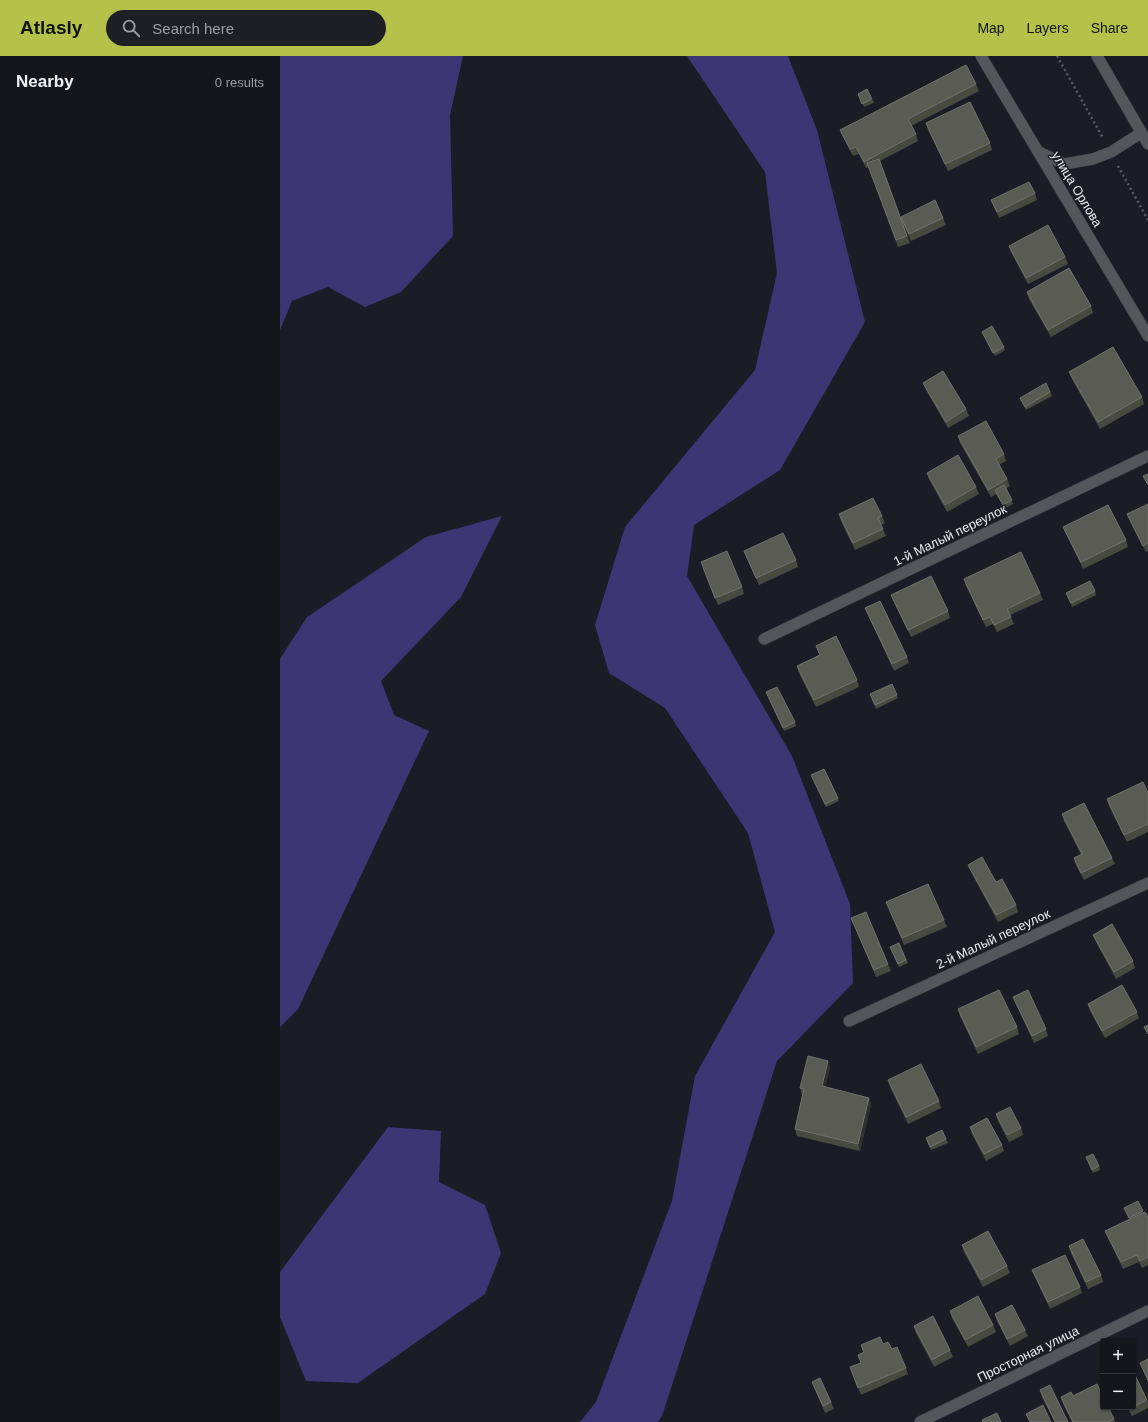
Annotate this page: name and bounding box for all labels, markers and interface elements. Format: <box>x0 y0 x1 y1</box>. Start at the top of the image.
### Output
search box <box>106 10 386 46</box>
text: Atlasly <box>20 17 82 38</box>
icon: search <box>120 17 142 39</box>
text: Search here <box>152 20 234 37</box>
text: Map <box>977 20 1005 36</box>
text: Layers <box>1027 20 1069 36</box>
text: Share <box>1091 20 1128 36</box>
text: Nearby <box>16 72 74 91</box>
text: 0 results <box>215 75 264 90</box>
street label: улица Орлова <box>1049 149 1106 230</box>
street label: 1-й Малый переулок <box>891 501 1009 569</box>
street label: 2-й Малый переулок <box>934 906 1053 972</box>
street label: Просторная улица <box>975 1323 1082 1385</box>
map controls <box>1100 1338 1136 1410</box>
button: + <box>1100 1338 1136 1374</box>
button: − <box>1100 1374 1136 1410</box>

